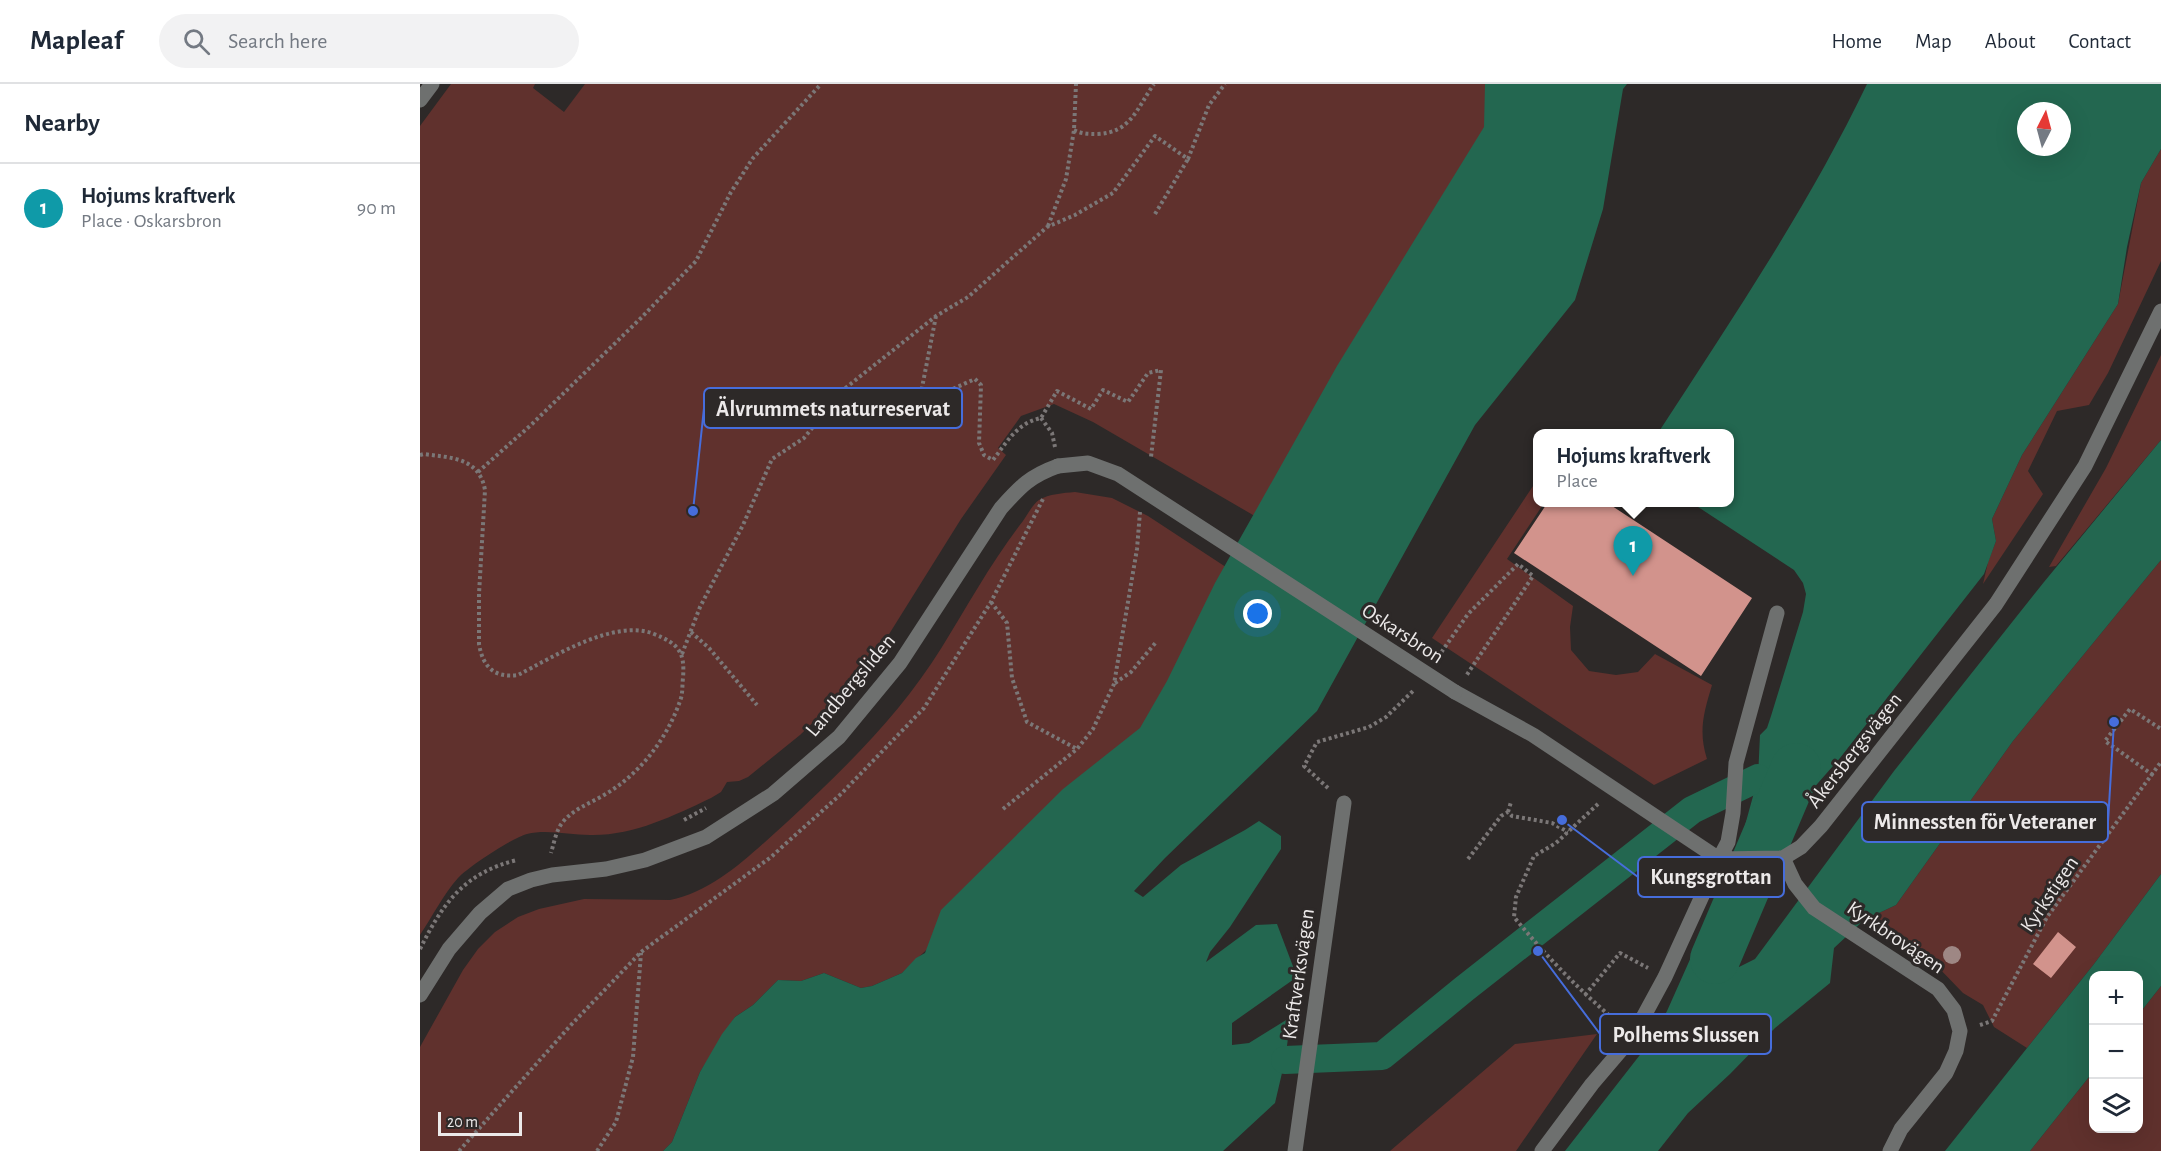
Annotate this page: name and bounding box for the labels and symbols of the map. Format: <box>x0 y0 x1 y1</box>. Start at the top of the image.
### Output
north arrow <box>2017 102 2071 156</box>
callout: Älvrummets naturreservat <box>704 388 962 428</box>
text: Älvrummets naturreservat <box>716 396 951 420</box>
pin: 1 <box>1614 526 1652 576</box>
your location <box>1243 599 1272 628</box>
street label: Oskarsbron <box>1358 599 1447 667</box>
street label: Landbergsliden <box>802 630 899 741</box>
street label: Åkersbergsvägen <box>1801 688 1906 812</box>
callout: Minnessten för Veteraner <box>1862 802 2108 842</box>
text: Minnessten för Veteraner <box>1874 811 2097 833</box>
street label: Kyrkstigen <box>2017 853 2082 936</box>
callout: Kungsgrottan <box>1638 857 1784 897</box>
text: Kungsgrottan <box>1650 866 1772 888</box>
street label: Kyrkbrovägen <box>1843 897 1948 978</box>
street label: Kraftverksvägen <box>1279 907 1318 1041</box>
callout: Polhems Slussen <box>1600 1014 1771 1054</box>
text: Polhems Slussen <box>1613 1024 1759 1046</box>
scale bar <box>438 1109 522 1136</box>

